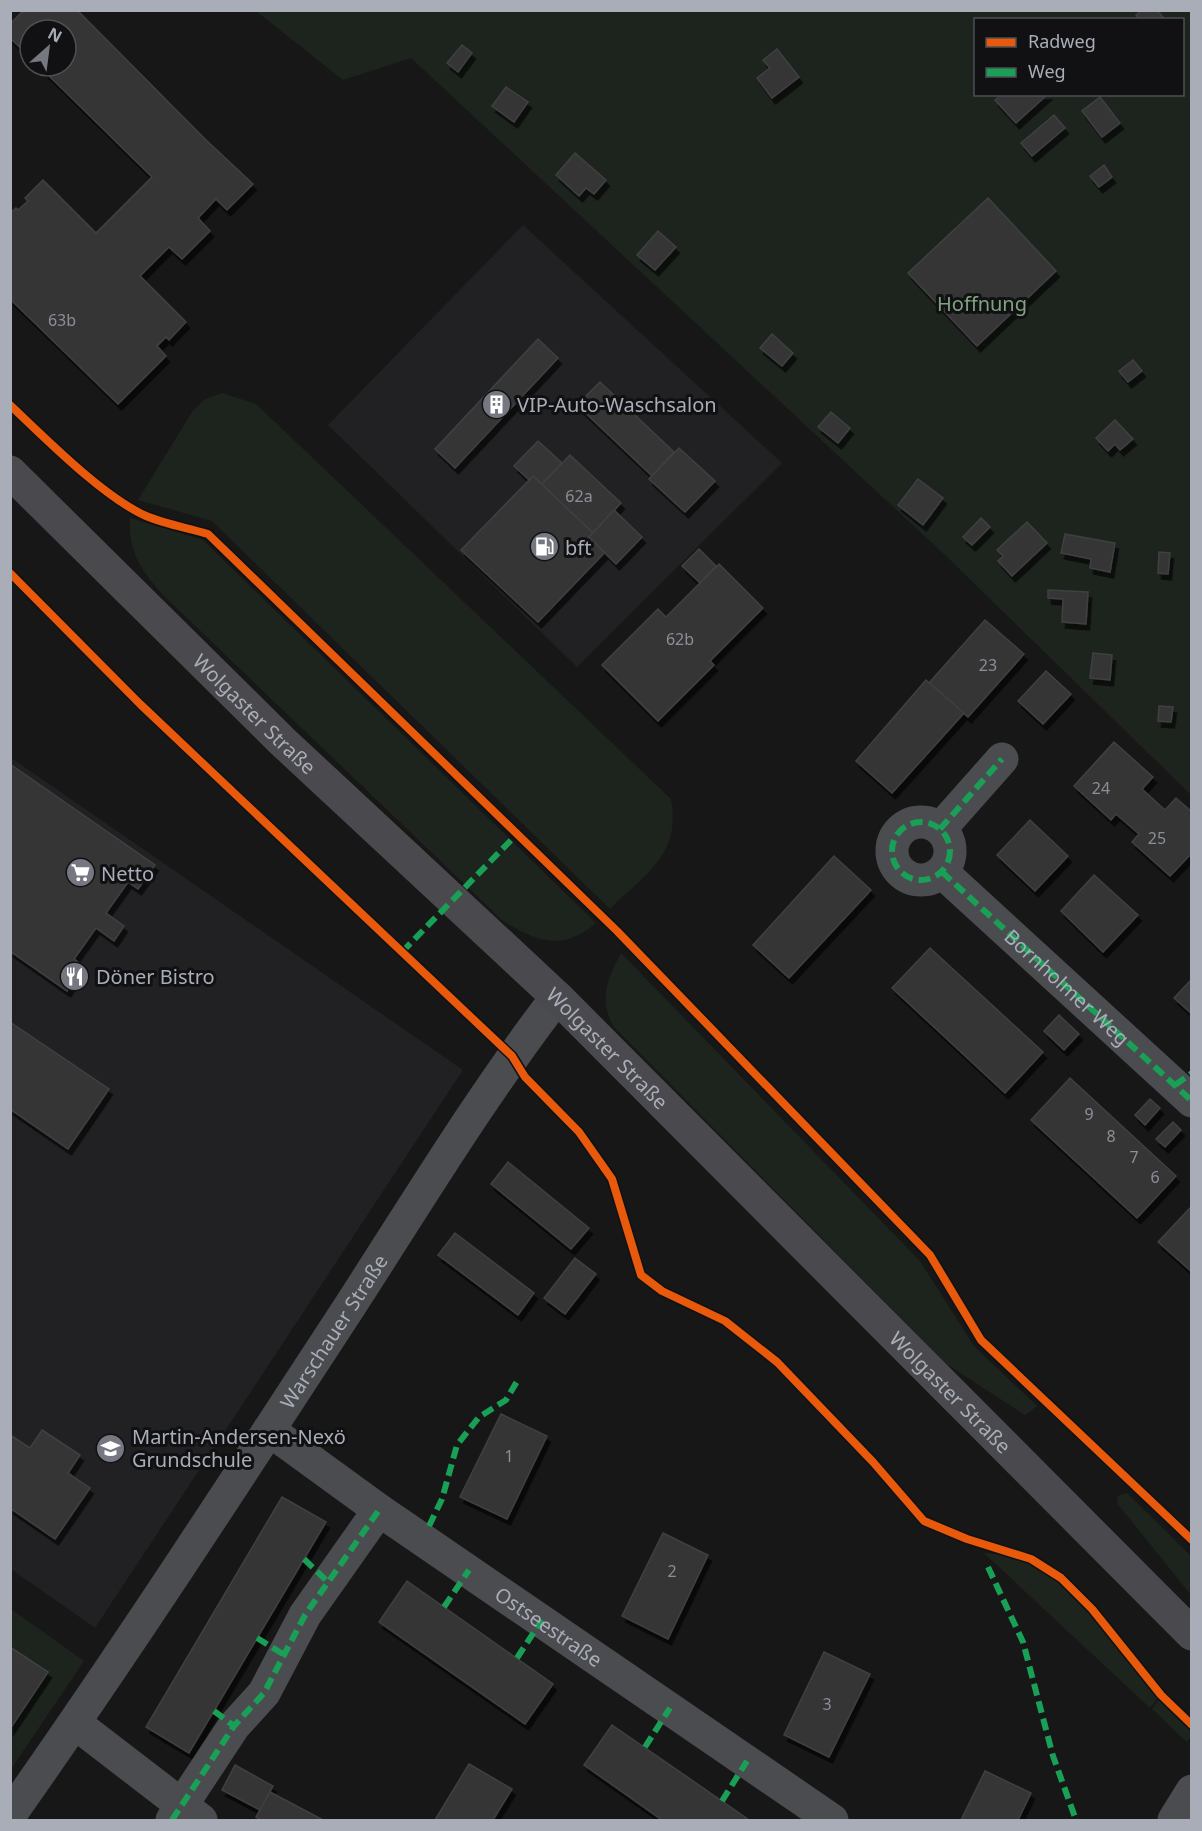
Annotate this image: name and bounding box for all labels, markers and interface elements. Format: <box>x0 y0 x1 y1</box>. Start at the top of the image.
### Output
north arrow <box>18 18 78 78</box>
legend <box>974 18 1184 96</box>
text: N <box>44 22 66 48</box>
text: Radweg <box>1028 29 1096 53</box>
text: Weg <box>1028 59 1066 83</box>
park label: Hoffnung <box>937 290 1027 317</box>
house number: 63b <box>48 309 76 331</box>
building icon: VIP-Auto-Waschsalon <box>480 388 512 420</box>
place label: VIP-Auto-Waschsalon <box>517 391 717 418</box>
house number: 62a <box>565 485 593 507</box>
fuel station icon: bft <box>528 531 560 563</box>
place label: bft <box>565 534 591 561</box>
house number: 62b <box>666 628 694 650</box>
street label: Wolgaster Straße <box>188 647 322 780</box>
house number: 23 <box>979 654 997 676</box>
house number: 24 <box>1092 777 1110 799</box>
house number: 25 <box>1148 827 1166 849</box>
supermarket icon: Netto <box>64 857 96 889</box>
place label: Netto <box>101 860 154 887</box>
street label: Bornholmer Weg <box>999 923 1136 1051</box>
restaurant icon: Döner Bistro <box>59 960 91 992</box>
place label: Döner Bistro <box>96 963 215 990</box>
street label: Wolgaster Straße <box>541 981 674 1115</box>
house number: 9 <box>1084 1103 1094 1125</box>
house number: 8 <box>1106 1125 1116 1147</box>
house number: 7 <box>1129 1146 1139 1168</box>
house number: 6 <box>1150 1166 1160 1188</box>
street label: Warschauer Straße <box>273 1249 393 1414</box>
street label: Wolgaster Straße <box>884 1325 1017 1459</box>
place label: Martin-Andersen-Nexö Grundschule <box>132 1423 346 1473</box>
school or university icon: Martin-Andersen-Nexö Grundschule <box>95 1432 127 1464</box>
house number: 1 <box>504 1445 514 1467</box>
house number: 2 <box>667 1560 677 1582</box>
street label: Ostseestraße <box>490 1580 608 1673</box>
house number: 3 <box>822 1693 832 1715</box>

